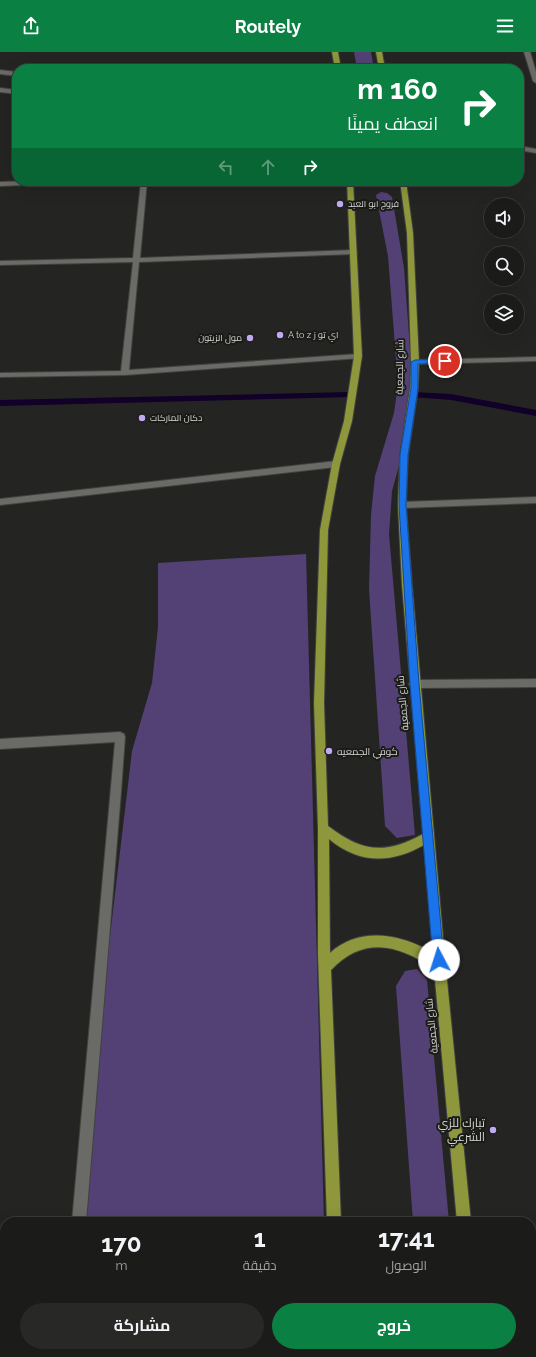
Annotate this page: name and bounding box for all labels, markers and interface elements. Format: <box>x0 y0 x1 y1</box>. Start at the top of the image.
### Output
icon: share <box>20 15 42 37</box>
icon: menu <box>494 15 516 37</box>
text: Routely <box>235 16 301 37</box>
text: 160 m <box>357 73 438 106</box>
icon: right <box>452 80 504 132</box>
text: انعطف يمينًا <box>347 113 438 134</box>
icon: left <box>215 156 237 178</box>
icon: ahead <box>257 156 279 178</box>
icon: right <box>299 156 321 178</box>
map controls <box>484 198 524 334</box>
button: sound <box>484 198 524 238</box>
marker: فروج ابو العبد <box>335 199 345 209</box>
place label: فروج ابو العبد <box>348 199 399 210</box>
button: search <box>484 246 524 286</box>
button: layers <box>484 294 524 334</box>
marker: A to z اي تو ز <box>275 330 285 340</box>
place label: A to z اي تو ز <box>288 330 338 342</box>
place label: مول الزيتون <box>198 333 242 344</box>
marker: مول الزيتون <box>245 333 255 343</box>
street label: شارع الجمعية <box>394 339 406 395</box>
pin <box>428 344 462 378</box>
icon: arrive <box>434 350 456 372</box>
marker: دكان الماركات <box>137 413 147 423</box>
place label: دكان الماركات <box>150 413 202 423</box>
street label: شارع الجمعية <box>395 675 411 731</box>
marker: كوفي الجمعيه <box>324 746 334 756</box>
place label: كوفي الجمعيه <box>337 746 398 759</box>
position arrow <box>418 939 460 981</box>
street label: شارع الجمعية <box>423 998 441 1054</box>
place label: تبارك للزي الشرعي <box>438 1116 486 1147</box>
marker: تبارك للزي الشرعي <box>488 1125 498 1135</box>
text: 1 <box>254 1224 266 1253</box>
text: 17:41 <box>378 1224 435 1253</box>
text: 170 <box>101 1229 141 1258</box>
text: m <box>115 1258 127 1273</box>
text: دقيقة <box>243 1258 277 1273</box>
text: الوصول <box>386 1258 427 1273</box>
button: مشاركة <box>20 1303 264 1349</box>
button: خروج <box>272 1303 516 1349</box>

